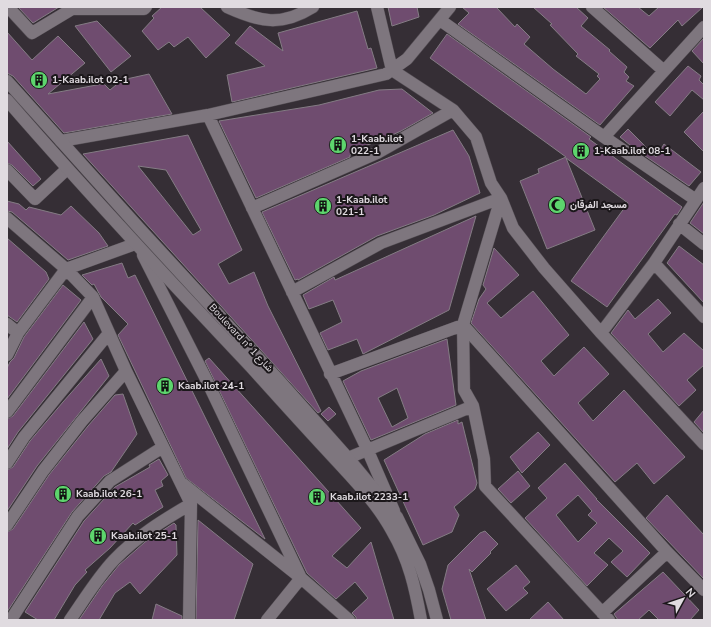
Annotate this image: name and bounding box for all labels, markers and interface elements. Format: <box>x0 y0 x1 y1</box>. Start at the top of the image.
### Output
building icon: 1-Kaab.ilot 02-1 <box>29 70 49 90</box>
place label: 1-Kaab.ilot 02-1 <box>52 73 129 87</box>
place label: 1-Kaab.ilot 022-1 <box>351 132 403 158</box>
building icon: 1-Kaab.ilot 022-1 <box>328 135 348 155</box>
building icon: 1-Kaab.ilot 08-1 <box>571 141 591 161</box>
place label: 1-Kaab.ilot 08-1 <box>594 144 671 158</box>
place label: 1-Kaab.ilot 021-1 <box>336 193 388 219</box>
mosque icon: مسجد الفرقان <box>547 195 567 215</box>
building icon: 1-Kaab.ilot 021-1 <box>313 196 333 216</box>
place label: مسجد الفرقان <box>570 198 628 212</box>
street label: Boulevard n° شارع 1 <box>206 301 276 375</box>
building icon: Kaab.ilot 24-1 <box>155 376 175 396</box>
place label: Kaab.ilot 24-1 <box>178 379 244 393</box>
building icon: Kaab.ilot 26-1 <box>53 484 73 504</box>
place label: Kaab.ilot 26-1 <box>76 487 142 501</box>
building icon: Kaab.ilot 2233-1 <box>307 487 327 507</box>
place label: Kaab.ilot 2233-1 <box>330 490 408 504</box>
building icon: Kaab.ilot 25-1 <box>88 526 108 546</box>
place label: Kaab.ilot 25-1 <box>111 529 177 543</box>
north arrow <box>663 579 703 619</box>
text: N <box>682 585 699 601</box>

